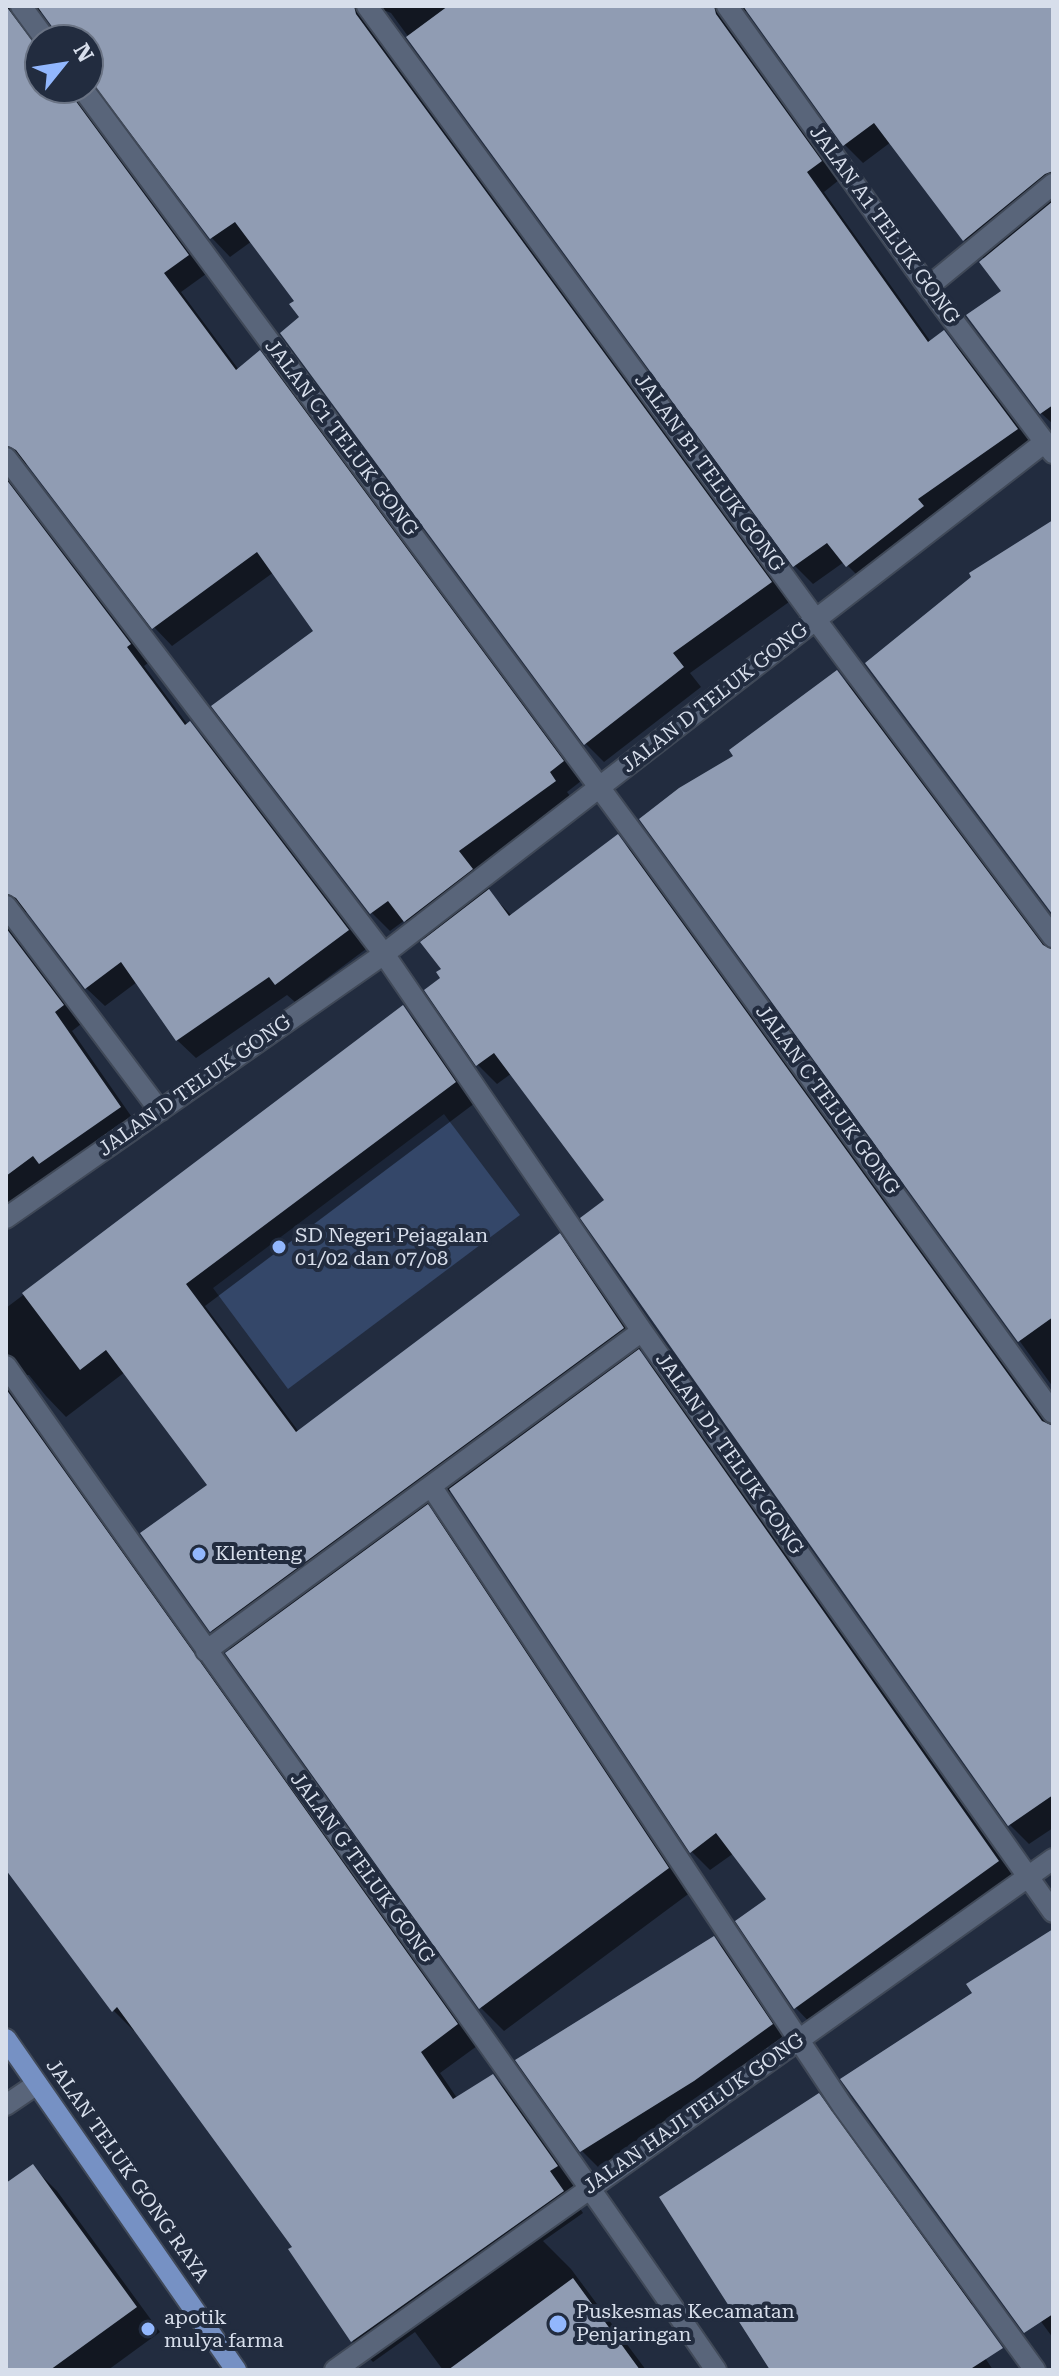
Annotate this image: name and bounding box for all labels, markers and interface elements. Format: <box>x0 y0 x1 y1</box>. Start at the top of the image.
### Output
north arrow <box>24 24 104 104</box>
text: N <box>68 39 99 66</box>
street label: JALAN A1 TELUK GONG <box>804 121 964 329</box>
street label: JALAN C1 TELUK GONG <box>259 335 423 541</box>
street label: JALAN B1 TELUK GONG <box>629 369 789 577</box>
street label: JALAN D TELUK GONG <box>617 618 813 778</box>
street label: JALAN C TELUK GONG <box>750 1000 904 1200</box>
street label: JALAN D TELUK GONG <box>94 1010 296 1162</box>
place label: SD Negeri Pejagalan 01/02 dan 07/08 <box>295 1224 488 1271</box>
marker: SD Negeri Pejagalan 01/02 dan 07/08 <box>270 1238 288 1256</box>
street label: JALAN D1 TELUK GONG <box>650 1348 808 1560</box>
place label: Klenteng <box>215 1542 302 1566</box>
marker: Klenteng <box>190 1545 208 1563</box>
street label: JALAN G TELUK GONG <box>285 1768 439 1968</box>
street label: JALAN HAJI TELUK GONG <box>579 2028 809 2200</box>
street label: JALAN TELUK GONG RAYA <box>40 2054 214 2288</box>
place label: Puskesmas Kecamatan Penjaringan <box>576 2300 795 2347</box>
place label: apotik mulya farma <box>164 2306 284 2353</box>
marker: Puskesmas Kecamatan Penjaringan <box>547 2313 569 2335</box>
marker: apotik mulya farma <box>139 2320 157 2338</box>

